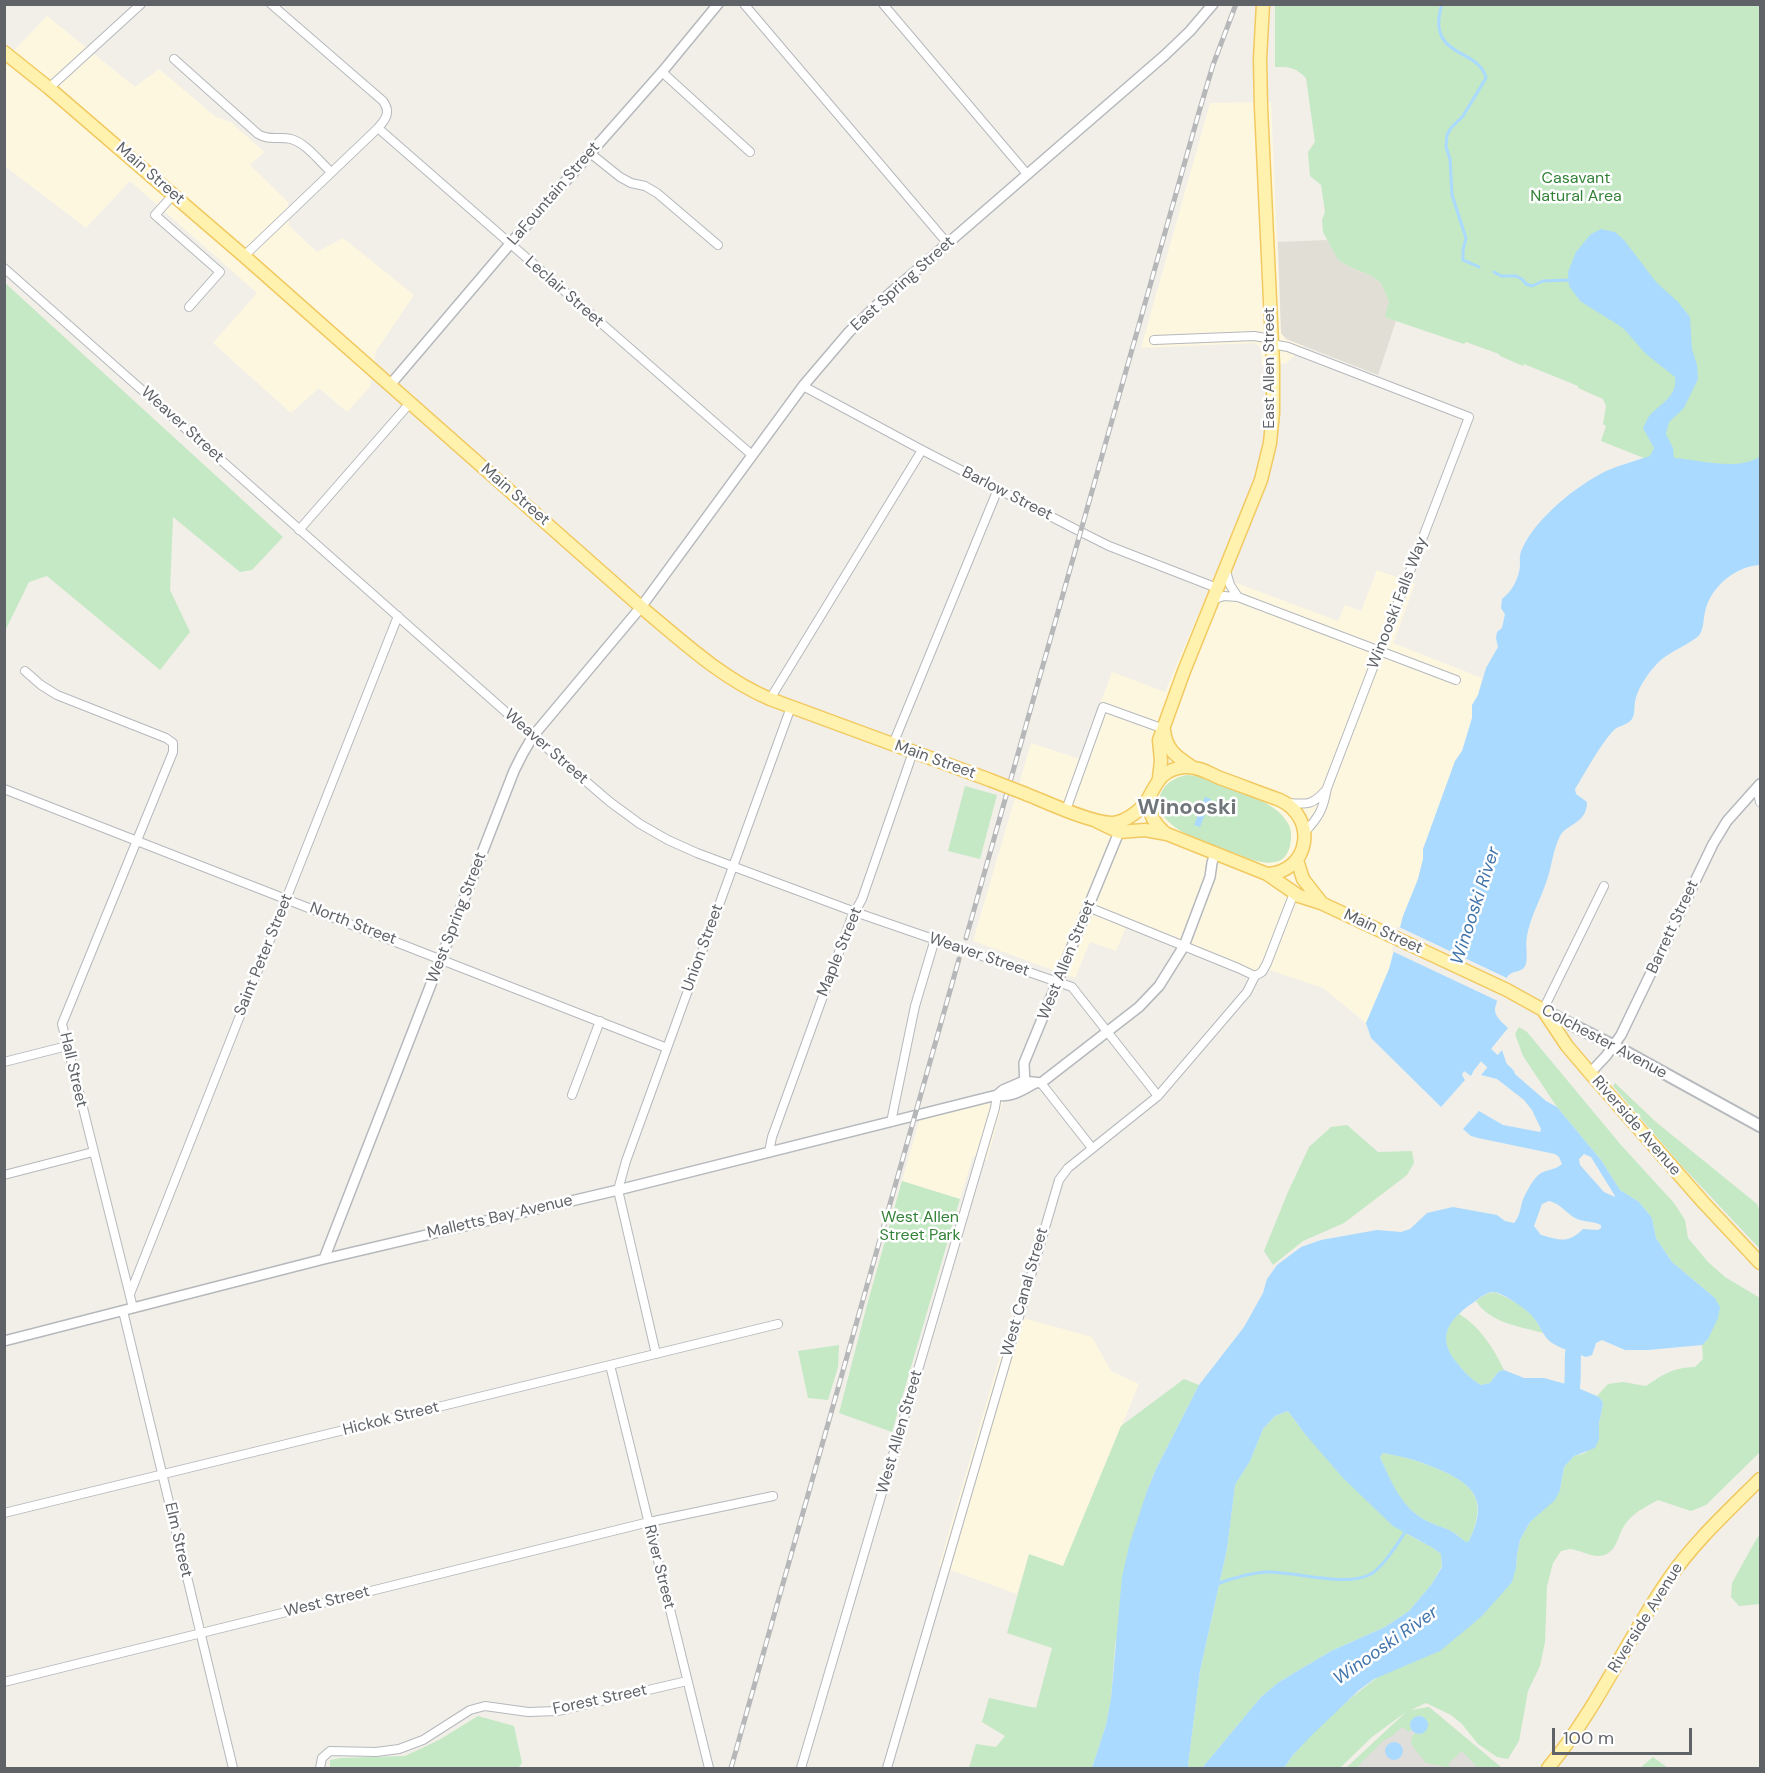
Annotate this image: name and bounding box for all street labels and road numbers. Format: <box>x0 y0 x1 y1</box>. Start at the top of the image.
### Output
street label: LaFountain Street <box>504 138 604 250</box>
street label: Main Street <box>112 139 188 209</box>
street label: East Spring Street <box>847 232 959 336</box>
street label: Leclair Street <box>521 253 607 331</box>
street label: East Allen Street <box>1260 307 1280 429</box>
street label: Weaver Street <box>137 383 227 467</box>
street label: Main Street <box>477 460 553 530</box>
street label: Barlow Street <box>959 463 1055 525</box>
street label: Winooski Falls Way <box>1364 534 1432 672</box>
street label: Weaver Street <box>500 705 592 789</box>
street label: Main Street <box>892 736 978 784</box>
street label: West Spring Street <box>423 850 491 986</box>
street label: Barrett Street <box>1643 877 1703 977</box>
street label: Saint Peter Street <box>231 891 297 1019</box>
street label: West Allen Street <box>1034 897 1100 1023</box>
street label: North Street <box>307 899 399 949</box>
street label: Union Street <box>678 902 728 994</box>
street label: Maple Street <box>813 905 867 999</box>
street label: Main Street <box>1341 905 1425 959</box>
street label: Weaver Street <box>926 929 1032 981</box>
street label: Colchester Avenue <box>1538 1001 1670 1083</box>
street label: Hall Street <box>55 1031 91 1109</box>
street label: Riverside Avenue <box>1587 1072 1685 1180</box>
street label: Malletts Bay Avenue <box>425 1191 575 1243</box>
street label: West Canal Street <box>997 1225 1053 1359</box>
street label: West Allen Street <box>873 1368 927 1496</box>
street label: Hickok Street <box>341 1398 441 1440</box>
street label: Elm Street <box>160 1501 196 1579</box>
street label: River Street <box>639 1523 679 1611</box>
street label: Riverside Avenue <box>1604 1559 1688 1677</box>
street label: West Street <box>282 1582 372 1622</box>
street label: Forest Street <box>551 1681 649 1719</box>

